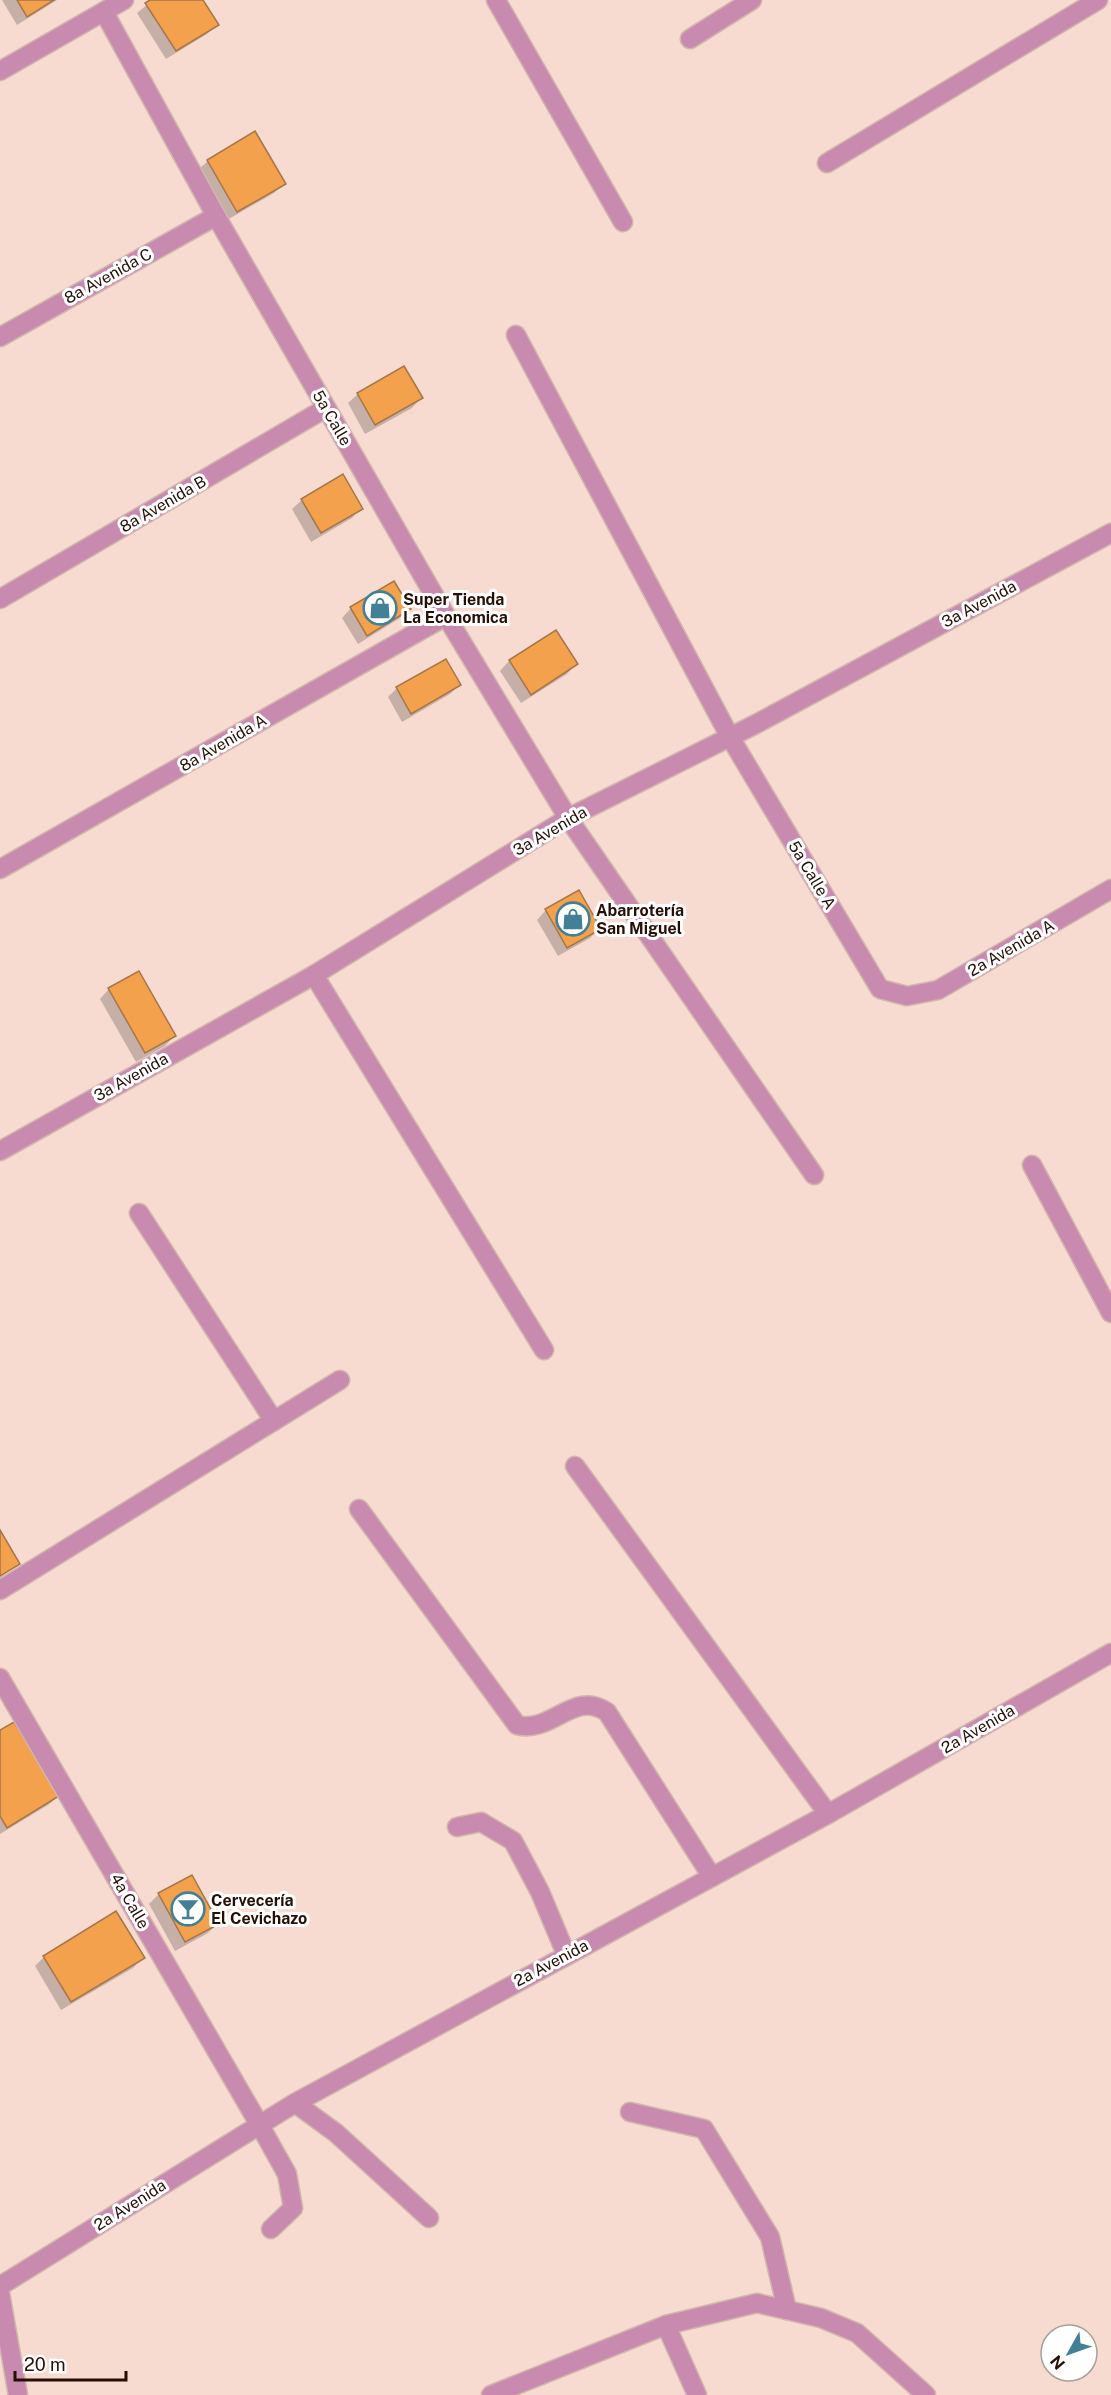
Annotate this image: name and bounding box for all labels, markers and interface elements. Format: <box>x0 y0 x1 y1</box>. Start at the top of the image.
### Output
street label: 8a Avenida C <box>61 244 155 308</box>
street label: 5a Calle <box>309 387 355 449</box>
street label: 8a Avenida B <box>116 472 210 536</box>
street label: 3a Avenida <box>938 576 1020 632</box>
shop icon: Super Tienda La Economica <box>362 590 398 626</box>
place label: Super Tienda La Economica <box>403 590 508 627</box>
street label: 8a Avenida A <box>176 710 270 776</box>
street label: 3a Avenida <box>510 802 590 860</box>
street label: 5a Calle A <box>784 838 840 912</box>
shop icon: Abarrotería San Miguel <box>555 901 591 937</box>
place label: Abarrotería San Miguel <box>596 901 684 938</box>
street label: 2a Avenida A <box>964 916 1058 980</box>
street label: 3a Avenida <box>91 1049 171 1105</box>
street label: 2a Avenida <box>938 1700 1018 1758</box>
street label: 4a Calle <box>107 1870 153 1932</box>
bar icon: Cervecería El Cevichazo <box>170 1891 206 1927</box>
place label: Cervecería El Cevichazo <box>211 1891 307 1928</box>
street label: 2a Avenida <box>511 1936 591 1990</box>
street label: 2a Avenida <box>91 2175 169 2235</box>
north arrow <box>1039 2323 1099 2383</box>
scale bar <box>15 2344 126 2382</box>
text: N <box>1047 2351 1069 2373</box>
text: 20 m <box>24 2354 66 2375</box>

